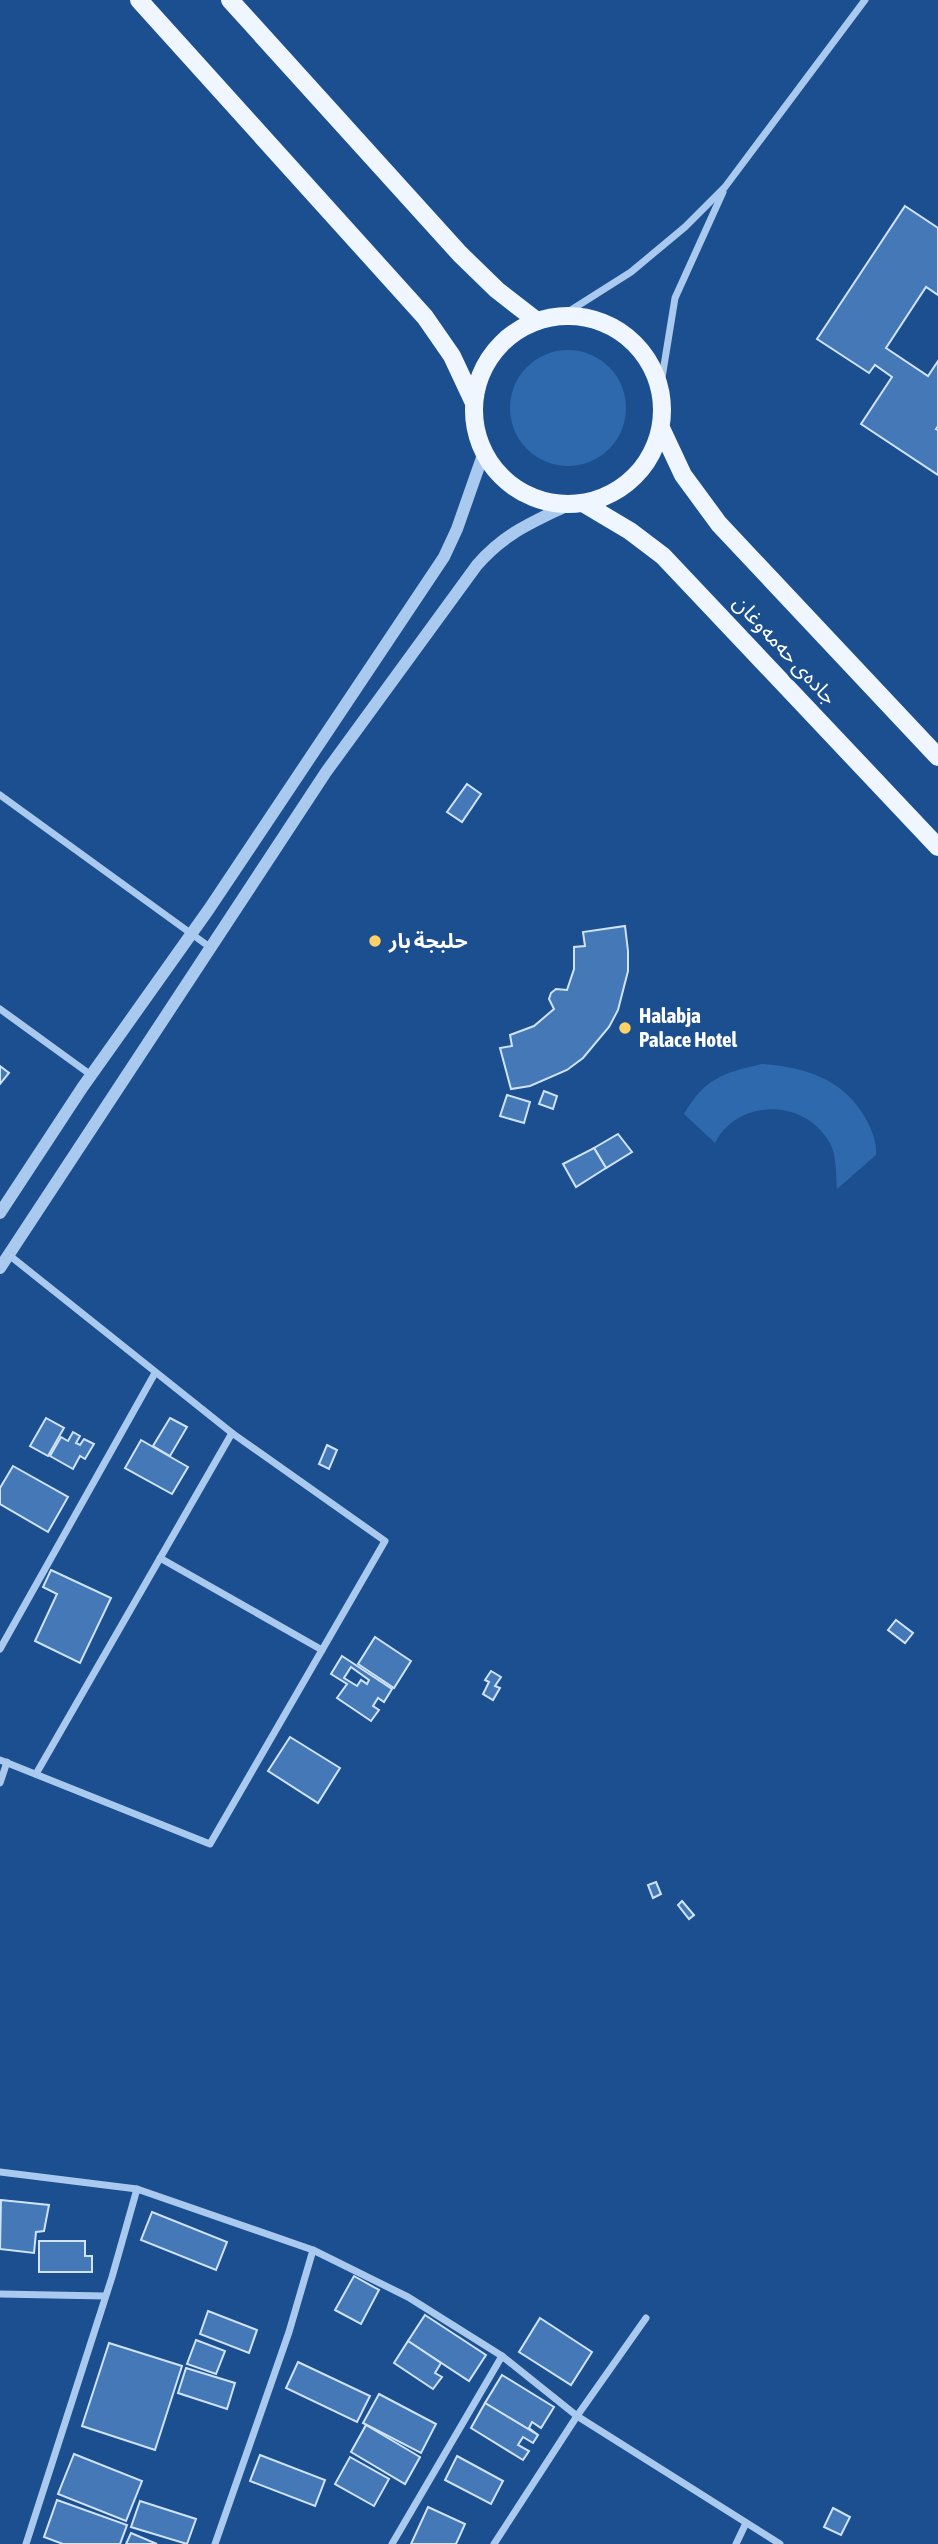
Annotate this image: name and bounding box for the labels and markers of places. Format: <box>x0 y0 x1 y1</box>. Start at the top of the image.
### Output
place label: حلبجة بار <box>388 928 468 953</box>
marker: حلبجة بار <box>367 933 383 949</box>
place label: Halabja Palace Hotel <box>639 1003 738 1051</box>
marker: Halabja Palace Hotel <box>617 1020 633 1036</box>

